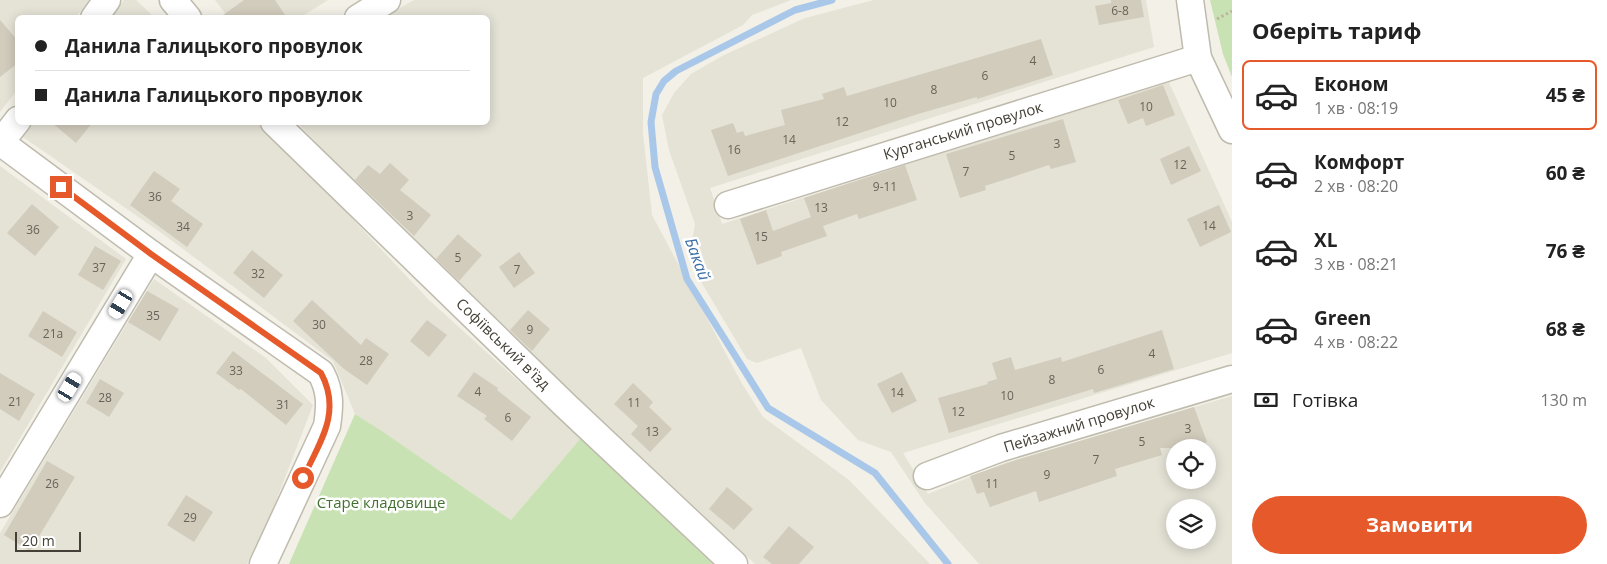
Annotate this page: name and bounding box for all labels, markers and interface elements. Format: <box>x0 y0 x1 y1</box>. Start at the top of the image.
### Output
house number: 6-8 <box>1111 2 1129 19</box>
text: Оберіть тариф <box>1252 15 1421 45</box>
text: Данила Галицького провулок <box>65 33 363 59</box>
house number: 4 <box>1030 52 1037 69</box>
house number: 6 <box>982 67 989 84</box>
text: Економ <box>1314 71 1389 97</box>
icon: car <box>1254 73 1299 118</box>
house number: 8 <box>931 81 938 98</box>
text: Данила Галицького провулок <box>65 82 363 108</box>
text: 45 ₴ <box>1546 82 1585 108</box>
house number: 10 <box>883 94 897 111</box>
street label: Курганський провулок <box>880 96 1045 164</box>
text: 1 хв · 08:19 <box>1314 97 1398 119</box>
house number: 10 <box>1139 98 1153 115</box>
house number: 12 <box>835 113 849 130</box>
house number: 14 <box>782 131 796 148</box>
house number: 3 <box>1054 135 1061 152</box>
house number: 16 <box>727 141 741 158</box>
house number: 5 <box>1009 147 1016 164</box>
text: Комфорт <box>1314 149 1404 175</box>
icon: car <box>1254 151 1299 196</box>
house number: 12 <box>1173 156 1187 173</box>
text: 60 ₴ <box>1546 160 1585 186</box>
house number: 7 <box>963 163 970 180</box>
text: 2 хв · 08:20 <box>1314 175 1398 197</box>
route end <box>50 176 72 198</box>
house number: 9-11 <box>873 178 897 195</box>
house number: 36 <box>148 188 162 205</box>
house number: 13 <box>814 199 828 216</box>
house number: 3 <box>407 207 414 224</box>
house number: 14 <box>1202 217 1216 234</box>
house number: 34 <box>176 218 190 235</box>
house number: 36 <box>26 221 40 238</box>
text: XL <box>1314 227 1337 253</box>
house number: 15 <box>754 228 768 245</box>
icon: car <box>1254 229 1299 274</box>
water label: Бакай <box>680 235 716 283</box>
text: 76 ₴ <box>1546 238 1585 264</box>
house number: 5 <box>455 249 462 266</box>
text: 3 хв · 08:21 <box>1314 253 1398 275</box>
house number: 37 <box>92 259 106 276</box>
house number: 7 <box>514 261 521 278</box>
house number: 32 <box>251 265 265 282</box>
car <box>106 287 135 321</box>
street label: Софіївський в'їзд <box>452 293 555 394</box>
text: Green <box>1314 305 1371 331</box>
house number: 35 <box>146 307 160 324</box>
icon: car <box>1254 307 1299 352</box>
house number: 30 <box>312 316 326 333</box>
text: 68 ₴ <box>1546 316 1585 342</box>
house number: 9 <box>527 321 534 338</box>
house number: 21а <box>43 325 63 342</box>
text: 4 хв · 08:22 <box>1314 331 1398 353</box>
house number: 4 <box>1149 345 1156 362</box>
house number: 28 <box>359 352 373 369</box>
house number: 6 <box>1098 361 1105 378</box>
house number: 33 <box>229 362 243 379</box>
car <box>55 370 84 404</box>
house number: 8 <box>1049 371 1056 388</box>
house number: 4 <box>475 383 482 400</box>
house number: 14 <box>890 384 904 401</box>
icon: cash <box>1252 386 1280 414</box>
house number: 10 <box>1000 387 1014 404</box>
text: Готівка <box>1292 387 1358 413</box>
house number: 28 <box>98 389 112 406</box>
text: 130 m <box>1541 389 1587 411</box>
street label: Пейзажний провулок <box>1001 391 1157 457</box>
house number: 21 <box>8 393 22 410</box>
house number: 11 <box>627 394 641 411</box>
house number: 31 <box>276 396 290 413</box>
house number: 12 <box>951 403 965 420</box>
house number: 6 <box>505 409 512 426</box>
house number: 3 <box>1185 420 1192 437</box>
house number: 13 <box>645 423 659 440</box>
house number: 5 <box>1139 433 1146 450</box>
map controls <box>1166 439 1216 549</box>
button: locate <box>1166 439 1216 489</box>
house number: 7 <box>1093 451 1100 468</box>
house number: 9 <box>1044 466 1051 483</box>
route start <box>292 467 314 489</box>
house number: 26 <box>45 475 59 492</box>
house number: 11 <box>985 475 999 492</box>
park label: Старе кладовище <box>317 492 445 512</box>
button: Замовити <box>1252 496 1587 554</box>
button: layers <box>1166 499 1216 549</box>
house number: 29 <box>183 509 197 526</box>
scale bar <box>15 529 81 552</box>
text: 20 m <box>22 531 55 550</box>

